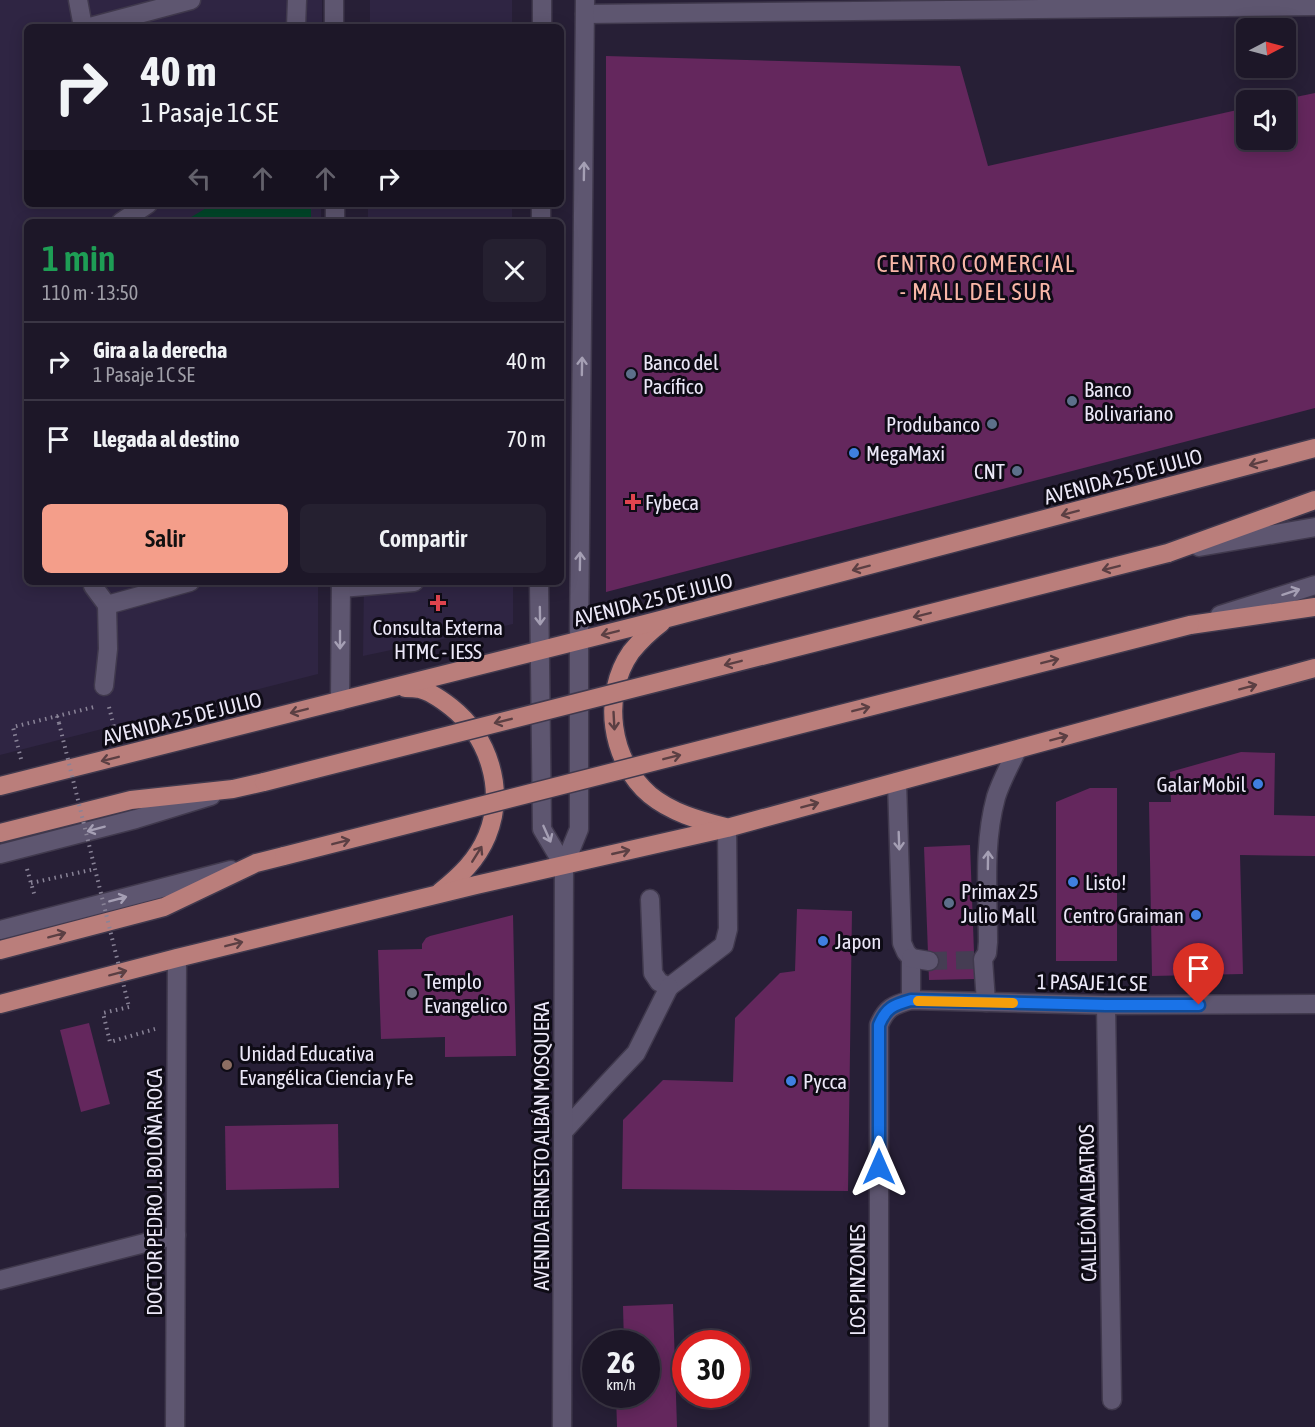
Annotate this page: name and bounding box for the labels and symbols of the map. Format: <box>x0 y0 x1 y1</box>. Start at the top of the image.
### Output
north arrow <box>1236 18 1296 78</box>
one-way arrow <box>578 162 590 182</box>
district label: CENTRO COMERCIAL - MALL DEL SUR <box>876 250 1076 305</box>
place label: Banco del Pacífico <box>643 350 719 398</box>
one-way arrow <box>576 357 588 377</box>
marker: Banco del Pacífico <box>624 367 638 381</box>
place label: Banco Bolivariano <box>1084 377 1173 425</box>
marker: Banco Bolivariano <box>1065 394 1079 408</box>
place label: Produbanco <box>886 412 980 436</box>
marker: Produbanco <box>985 417 999 431</box>
place label: MegaMaxi <box>866 441 945 465</box>
street label: AVENIDA 25 DE JULIO <box>1041 443 1205 509</box>
marker: MegaMaxi <box>847 446 861 460</box>
one-way arrow <box>1249 458 1268 470</box>
place label: CNT <box>974 459 1005 483</box>
marker: CNT <box>1010 464 1024 478</box>
place label: Fybeca <box>645 490 699 514</box>
marker: Fybeca <box>626 495 640 509</box>
one-way arrow <box>1061 507 1080 519</box>
one-way arrow <box>574 552 586 572</box>
one-way arrow <box>852 562 871 574</box>
one-way arrow <box>1102 562 1121 574</box>
street label: AVENIDA 25 DE JULIO <box>571 568 735 630</box>
one-way arrow <box>1281 586 1300 597</box>
marker: Consulta Externa HTMC - IESS <box>429 594 447 612</box>
one-way arrow <box>534 606 546 626</box>
one-way arrow <box>913 610 932 622</box>
place label: Consulta Externa HTMC - IESS <box>373 615 503 663</box>
one-way arrow <box>601 627 620 639</box>
one-way arrow <box>334 630 346 650</box>
one-way arrow <box>1040 654 1059 666</box>
one-way arrow <box>723 658 742 670</box>
one-way arrow <box>1238 681 1257 692</box>
street label: AVENIDA 25 DE JULIO <box>100 687 264 749</box>
one-way arrow <box>851 702 870 714</box>
one-way arrow <box>290 706 309 718</box>
one-way arrow <box>609 710 620 730</box>
one-way arrow <box>494 716 513 728</box>
one-way arrow <box>1050 732 1069 743</box>
one-way arrow <box>662 751 681 762</box>
one-way arrow <box>101 753 120 765</box>
place label: Galar Mobil <box>1156 772 1246 796</box>
marker: Galar Mobil <box>1251 777 1265 791</box>
one-way arrow <box>801 799 820 811</box>
one-way arrow <box>87 824 106 835</box>
one-way arrow <box>541 825 553 843</box>
one-way arrow <box>893 830 904 850</box>
one-way arrow <box>331 835 350 847</box>
one-way arrow <box>472 846 484 863</box>
one-way arrow <box>611 846 630 858</box>
one-way arrow <box>982 850 993 870</box>
place label: Listo! <box>1085 870 1127 894</box>
marker: Listo! <box>1066 875 1080 889</box>
place label: Primax 25 Julio Mall <box>961 879 1038 927</box>
one-way arrow <box>108 893 127 905</box>
marker: Primax 25 Julio Mall <box>942 896 956 910</box>
place label: Centro Graiman <box>1063 903 1184 927</box>
marker: Centro Graiman <box>1189 908 1203 922</box>
one-way arrow <box>47 929 66 940</box>
place label: Japon <box>835 929 882 953</box>
marker: Japon <box>816 934 830 948</box>
one-way arrow <box>224 938 243 950</box>
pin <box>1173 943 1224 1005</box>
one-way arrow <box>108 967 127 979</box>
place label: Templo Evangelico <box>424 969 508 1017</box>
street label: 1 PASAJE 1C SE <box>1037 969 1147 995</box>
marker: Templo Evangelico <box>405 986 419 1000</box>
street label: AVENIDA ERNESTO ALBÁN MOSQUERA <box>529 1001 553 1290</box>
place label: Unidad Educativa Evangélica Ciencia y Fe <box>239 1041 414 1089</box>
marker: Unidad Educativa Evangélica Ciencia y Fe <box>220 1058 234 1072</box>
street label: DOCTOR PEDRO J. BOLOÑA ROCA <box>142 1068 166 1316</box>
place label: Pycca <box>803 1069 847 1093</box>
marker: Pycca <box>784 1074 798 1088</box>
street label: CALLEJÓN ALBATROS <box>1074 1124 1100 1282</box>
position arrow <box>847 1135 911 1199</box>
street label: LOS PINZONES <box>845 1224 869 1336</box>
speed limit sign: 30 <box>672 1330 750 1408</box>

